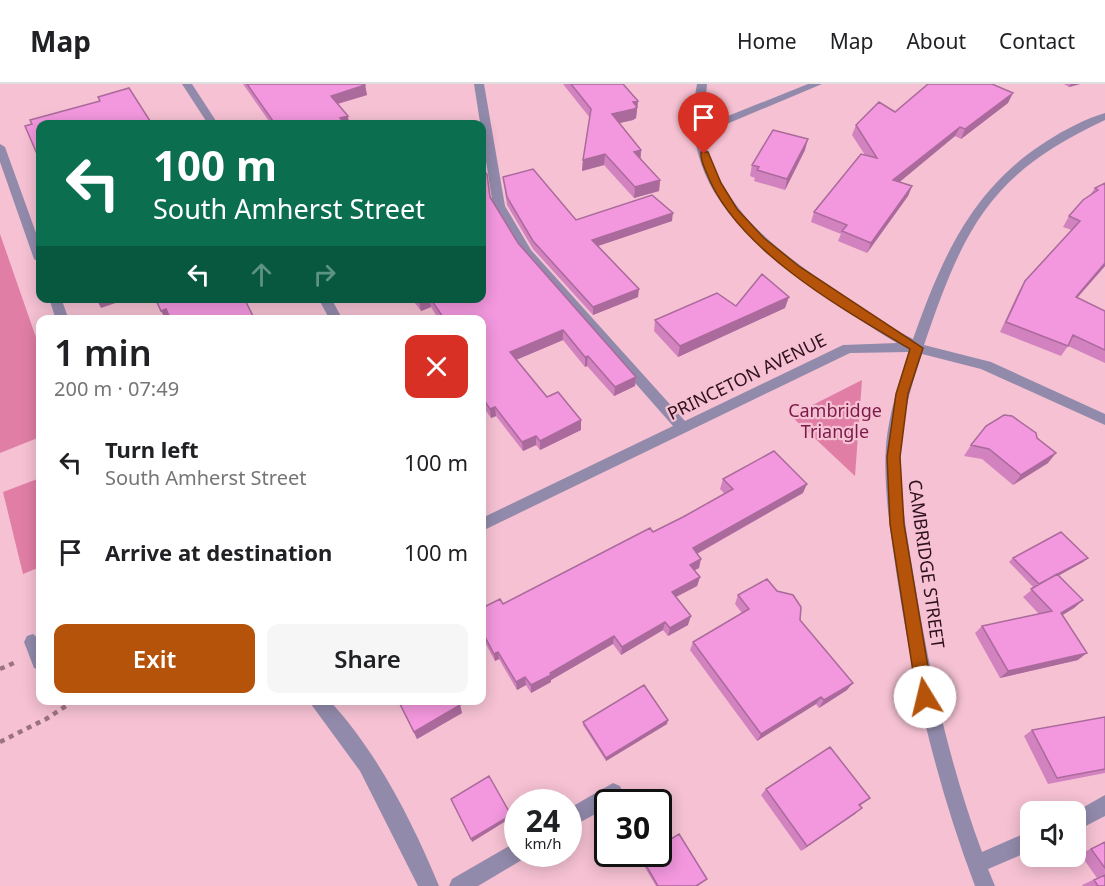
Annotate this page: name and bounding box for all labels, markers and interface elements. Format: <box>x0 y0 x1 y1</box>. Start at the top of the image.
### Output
text: Map <box>30 22 91 60</box>
text: Home <box>737 27 797 55</box>
text: Map <box>830 27 873 55</box>
text: About <box>906 27 966 55</box>
text: Contact <box>999 27 1075 55</box>
pin <box>678 92 729 154</box>
icon: arrive <box>687 101 720 134</box>
text: 100 m <box>153 136 277 193</box>
icon: left <box>54 144 132 222</box>
text: South Amherst Street <box>153 190 425 227</box>
icon: left <box>182 258 215 291</box>
icon: ahead <box>245 258 278 291</box>
icon: right <box>308 258 341 291</box>
street label: PRINCETON AVENUE <box>663 327 830 425</box>
text: 1 min <box>54 328 152 377</box>
button: close <box>405 335 468 398</box>
text: 200 m · 07:49 <box>54 375 179 402</box>
park label: Cambridge Triangle <box>788 398 882 443</box>
text: Turn left <box>105 434 199 464</box>
icon: left <box>54 446 87 479</box>
text: 100 m <box>404 447 468 477</box>
text: South Amherst Street <box>105 464 306 491</box>
street label: CAMBRIDGE STREET <box>903 478 951 650</box>
icon: arrive <box>54 536 87 569</box>
text: Arrive at destination <box>105 537 332 567</box>
text: 100 m <box>404 537 468 567</box>
button: Exit <box>54 624 255 693</box>
button: Share <box>267 624 468 693</box>
position arrow <box>893 665 957 729</box>
speed limit sign: 30 <box>594 789 672 867</box>
text: 24 <box>526 800 560 841</box>
map controls <box>1020 801 1086 867</box>
button: sound <box>1020 801 1086 867</box>
text: km/h <box>525 833 561 853</box>

